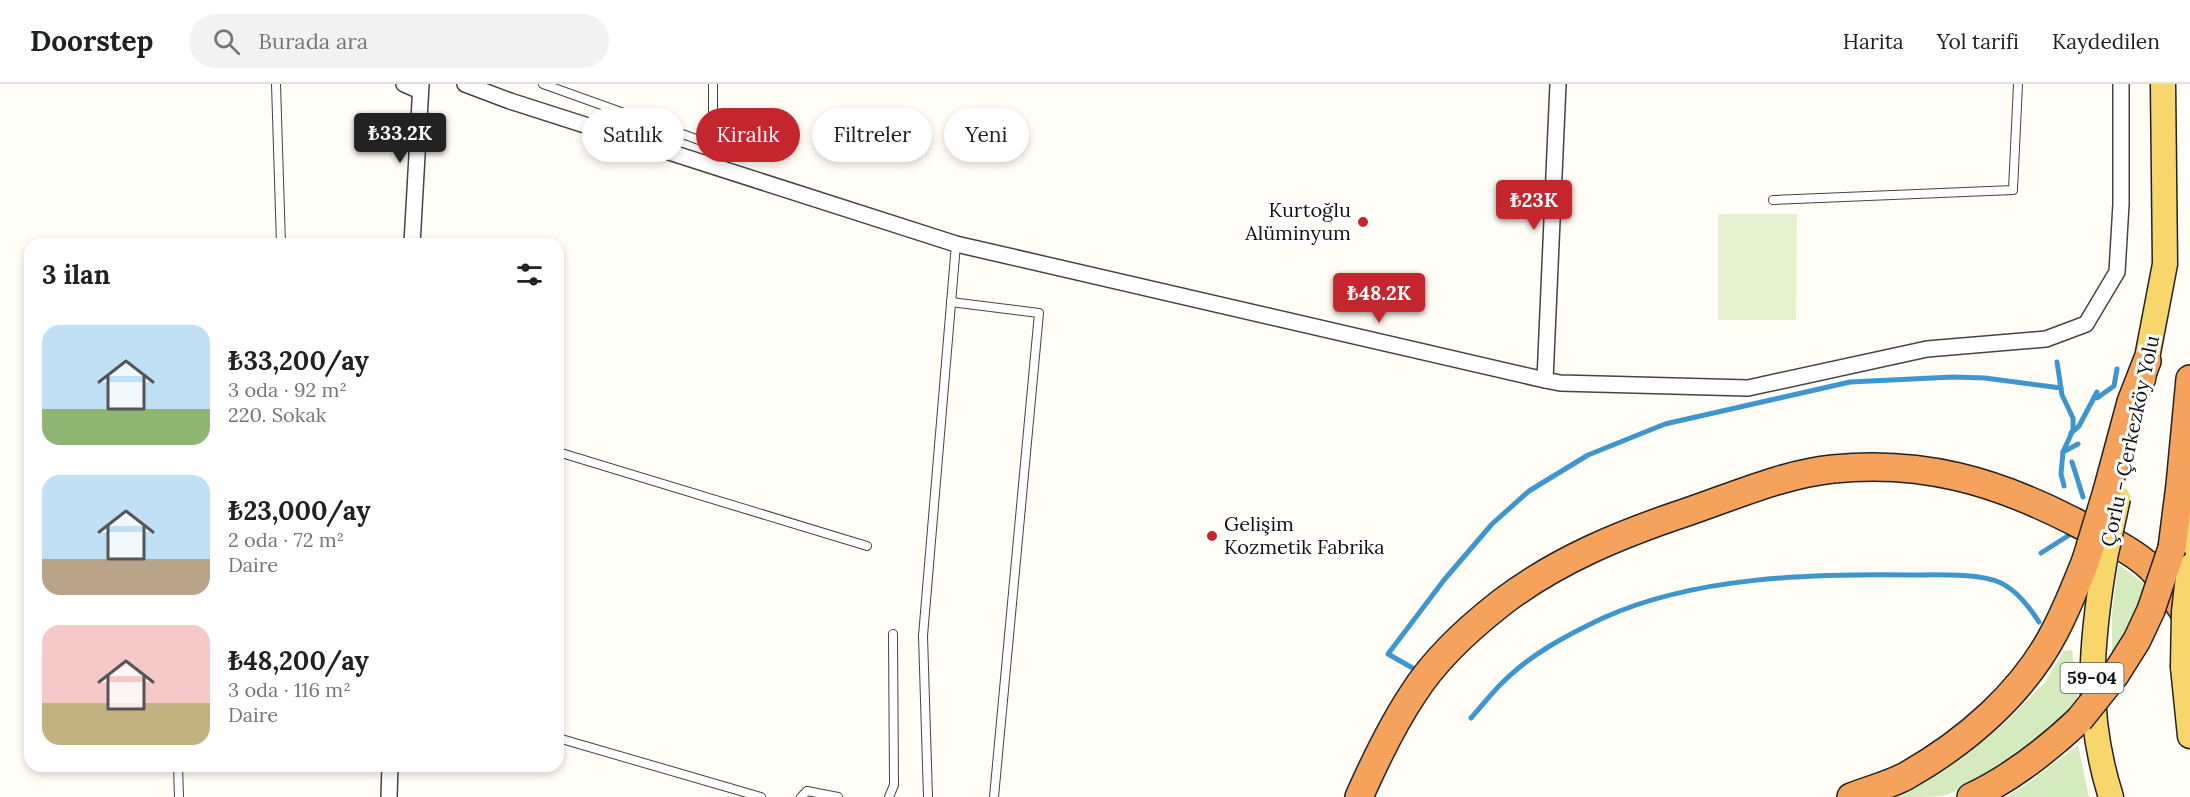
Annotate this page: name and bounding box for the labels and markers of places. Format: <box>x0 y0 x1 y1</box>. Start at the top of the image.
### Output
pin: ₺33.2K <box>351 113 449 164</box>
pin: ₺23K <box>1498 180 1570 231</box>
place label: Kurtoğlu Alüminyum <box>1244 197 1351 245</box>
marker: Kurtoğlu Alüminyum <box>1356 215 1370 229</box>
pin: ₺48.2K <box>1330 273 1428 324</box>
place label: Gelişim Kozmetik Fabrika <box>1224 511 1385 559</box>
marker: Gelişim Kozmetik Fabrika <box>1205 529 1219 543</box>

